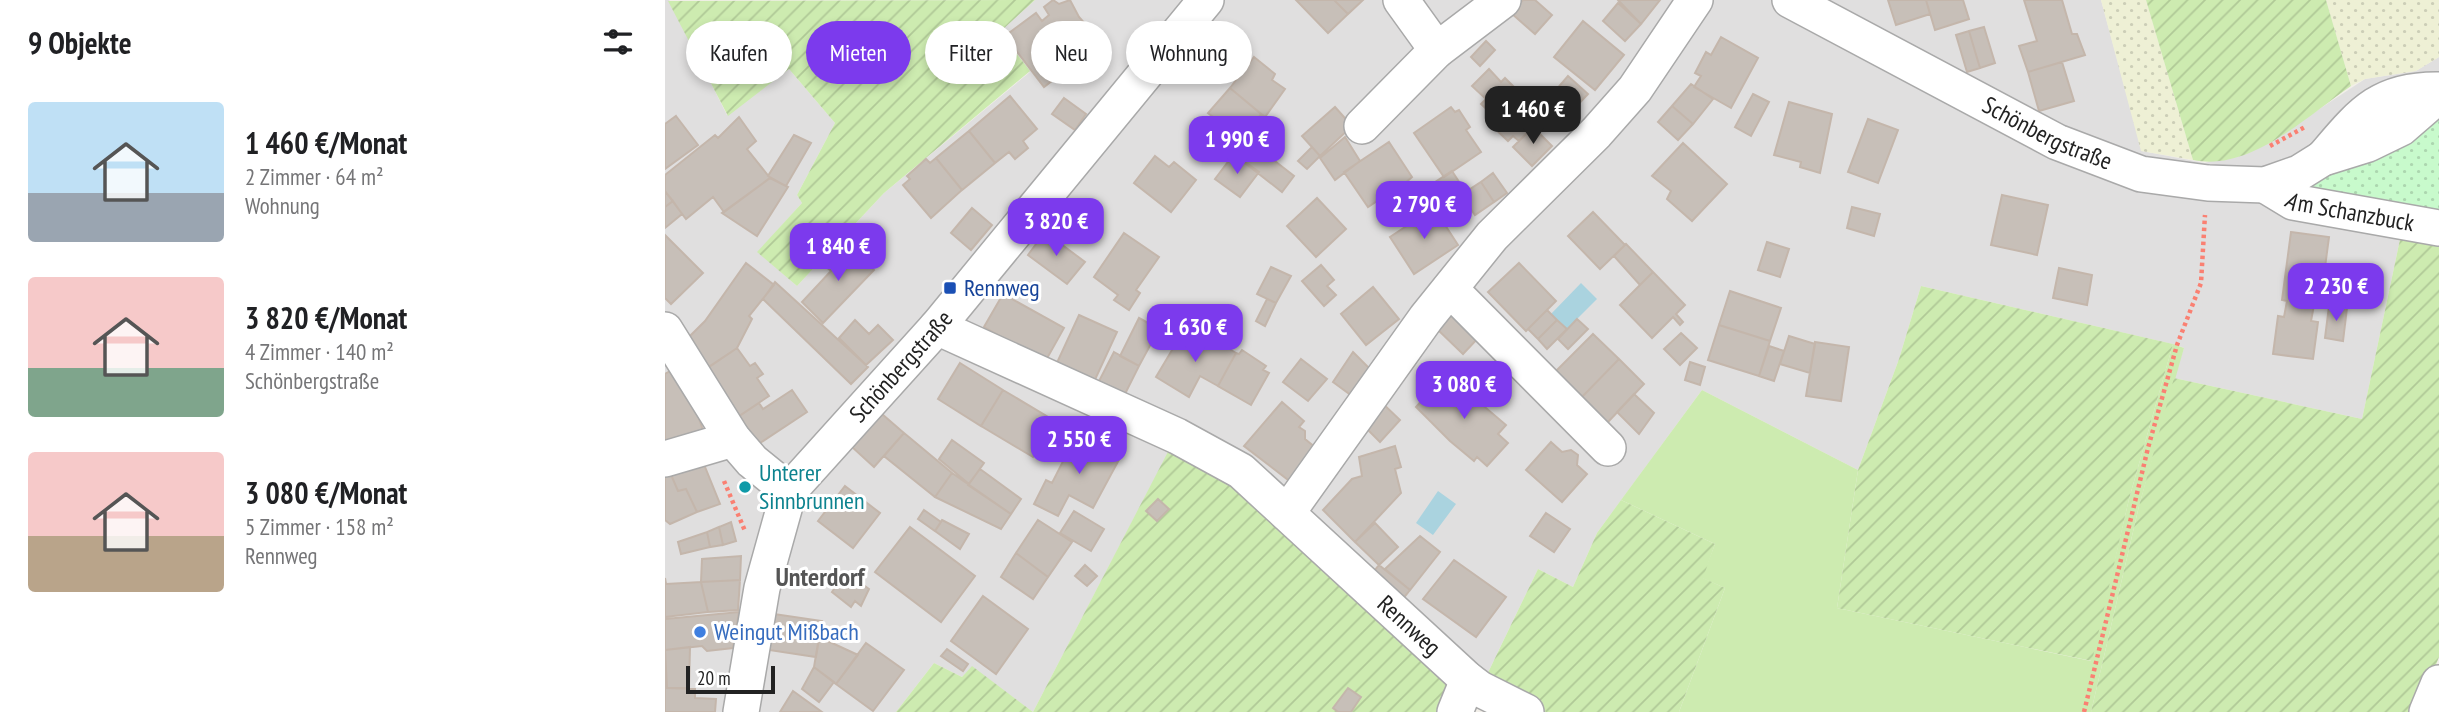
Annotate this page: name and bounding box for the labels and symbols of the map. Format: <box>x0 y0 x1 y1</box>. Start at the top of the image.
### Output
pin: 1 460 € <box>1468 86 1598 146</box>
street label: Schönbergstraße <box>1977 89 2117 177</box>
pin: 1 990 € <box>1172 116 1302 176</box>
pin: 2 790 € <box>1359 182 1489 241</box>
street label: Am Schanzbuck <box>2280 185 2417 238</box>
pin: 3 820 € <box>991 198 1121 258</box>
pin: 1 840 € <box>773 224 903 283</box>
pin: 2 230 € <box>2271 264 2401 323</box>
place label: Rennweg <box>964 272 1040 303</box>
marker: Rennweg <box>942 280 958 296</box>
street label: Schönbergstraße <box>842 304 959 429</box>
pin: 1 630 € <box>1130 304 1260 364</box>
pin: 3 080 € <box>1399 362 1529 421</box>
pin: 2 550 € <box>1014 416 1144 476</box>
place label: Unterer Sinnbrunnen <box>759 457 864 516</box>
marker: Unterer Sinnbrunnen <box>737 479 753 495</box>
district label: Unterdorf <box>775 560 867 593</box>
street label: Rennweg <box>1371 588 1448 662</box>
place label: Weingut Mißbach <box>714 616 859 647</box>
marker: Weingut Mißbach <box>692 624 708 640</box>
scale bar <box>686 663 775 695</box>

